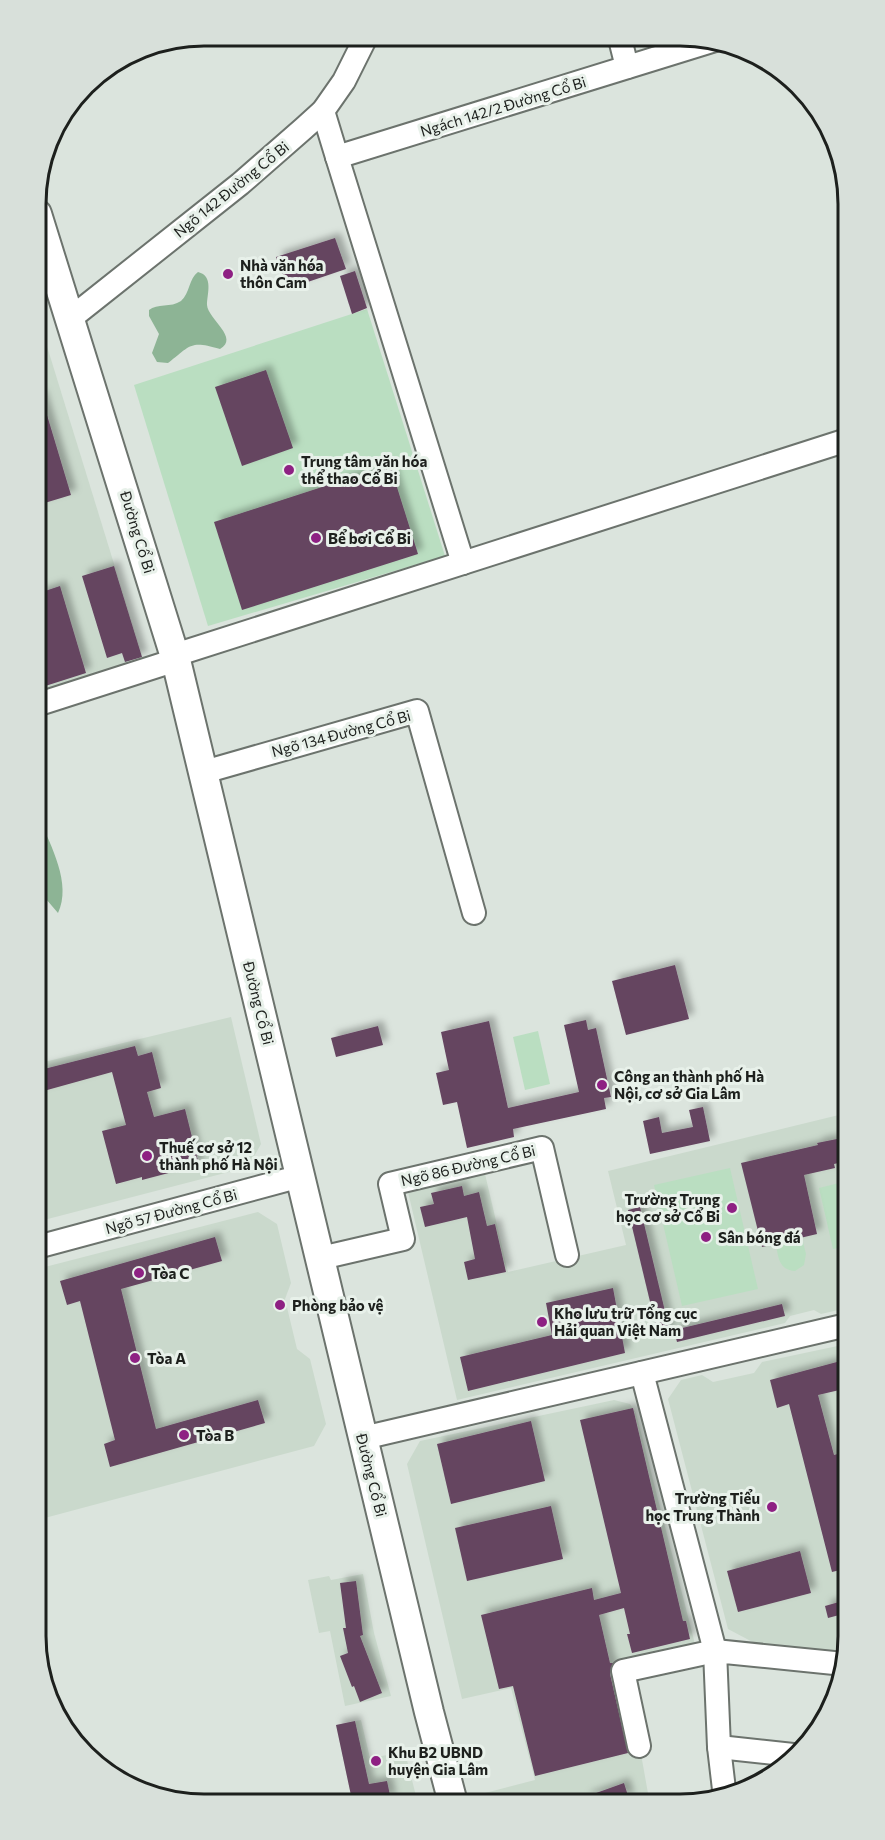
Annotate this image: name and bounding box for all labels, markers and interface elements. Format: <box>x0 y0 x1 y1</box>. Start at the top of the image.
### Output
street label: Ngách 142/2 Đường Cổ Bi <box>418 72 588 140</box>
street label: Ngõ 142 Đường Cổ Bi <box>170 137 292 241</box>
place label: Nhà văn hóa thôn Cam <box>240 256 324 291</box>
marker: Nhà văn hóa thôn Cam <box>221 267 235 281</box>
place label: Trung tâm văn hóa thể thao Cổ Bi <box>301 452 427 487</box>
marker: Trung tâm văn hóa thể thao Cổ Bi <box>282 463 296 477</box>
street label: Đường Cổ Bi <box>117 488 159 575</box>
place label: Bể bơi Cổ Bi <box>328 529 411 547</box>
marker: Bể bơi Cổ Bi <box>309 531 323 545</box>
street label: Ngõ 134 Đường Cổ Bi <box>269 706 413 760</box>
street label: Đường Cổ Bi <box>240 958 278 1047</box>
place label: Công an thành phố Hà Nội, cơ sở Gia Lâm <box>614 1067 764 1103</box>
marker: Công an thành phố Hà Nội, cơ sở Gia Lâm <box>595 1078 609 1092</box>
place label: Thuế cơ sở 12 thành phố Hà Nội <box>159 1138 278 1174</box>
street label: Ngõ 86 Đường Cổ Bi <box>399 1141 537 1189</box>
marker: Thuế cơ sở 12 thành phố Hà Nội <box>140 1149 154 1163</box>
street label: Ngõ 57 Đường Cổ Bi <box>103 1185 239 1237</box>
place label: Trường Trung học cơ sở Cổ Bi <box>616 1190 720 1226</box>
marker: Trường Trung học cơ sở Cổ Bi <box>725 1201 739 1215</box>
place label: Sân bóng đá <box>718 1228 801 1246</box>
marker: Sân bóng đá <box>699 1230 713 1244</box>
place label: Tòa C <box>151 1264 190 1282</box>
marker: Tòa C <box>132 1266 146 1280</box>
place label: Phòng bảo vệ <box>292 1296 384 1315</box>
marker: Phòng bảo vệ <box>273 1298 287 1312</box>
place label: Kho lưu trữ Tổng cục Hải quan Việt Nam <box>554 1304 697 1340</box>
marker: Kho lưu trữ Tổng cục Hải quan Việt Nam <box>535 1315 549 1329</box>
place label: Tòa A <box>147 1349 186 1367</box>
marker: Tòa A <box>128 1351 142 1365</box>
place label: Tòa B <box>196 1426 234 1444</box>
marker: Tòa B <box>177 1428 191 1442</box>
street label: Đường Cổ Bi <box>353 1430 391 1519</box>
place label: Trường Tiểu học Trung Thành <box>645 1489 760 1525</box>
marker: Trường Tiểu học Trung Thành <box>765 1500 779 1514</box>
place label: Khu B2 UBND huyện Gia Lâm <box>388 1743 488 1779</box>
marker: Khu B2 UBND huyện Gia Lâm <box>369 1754 383 1768</box>

